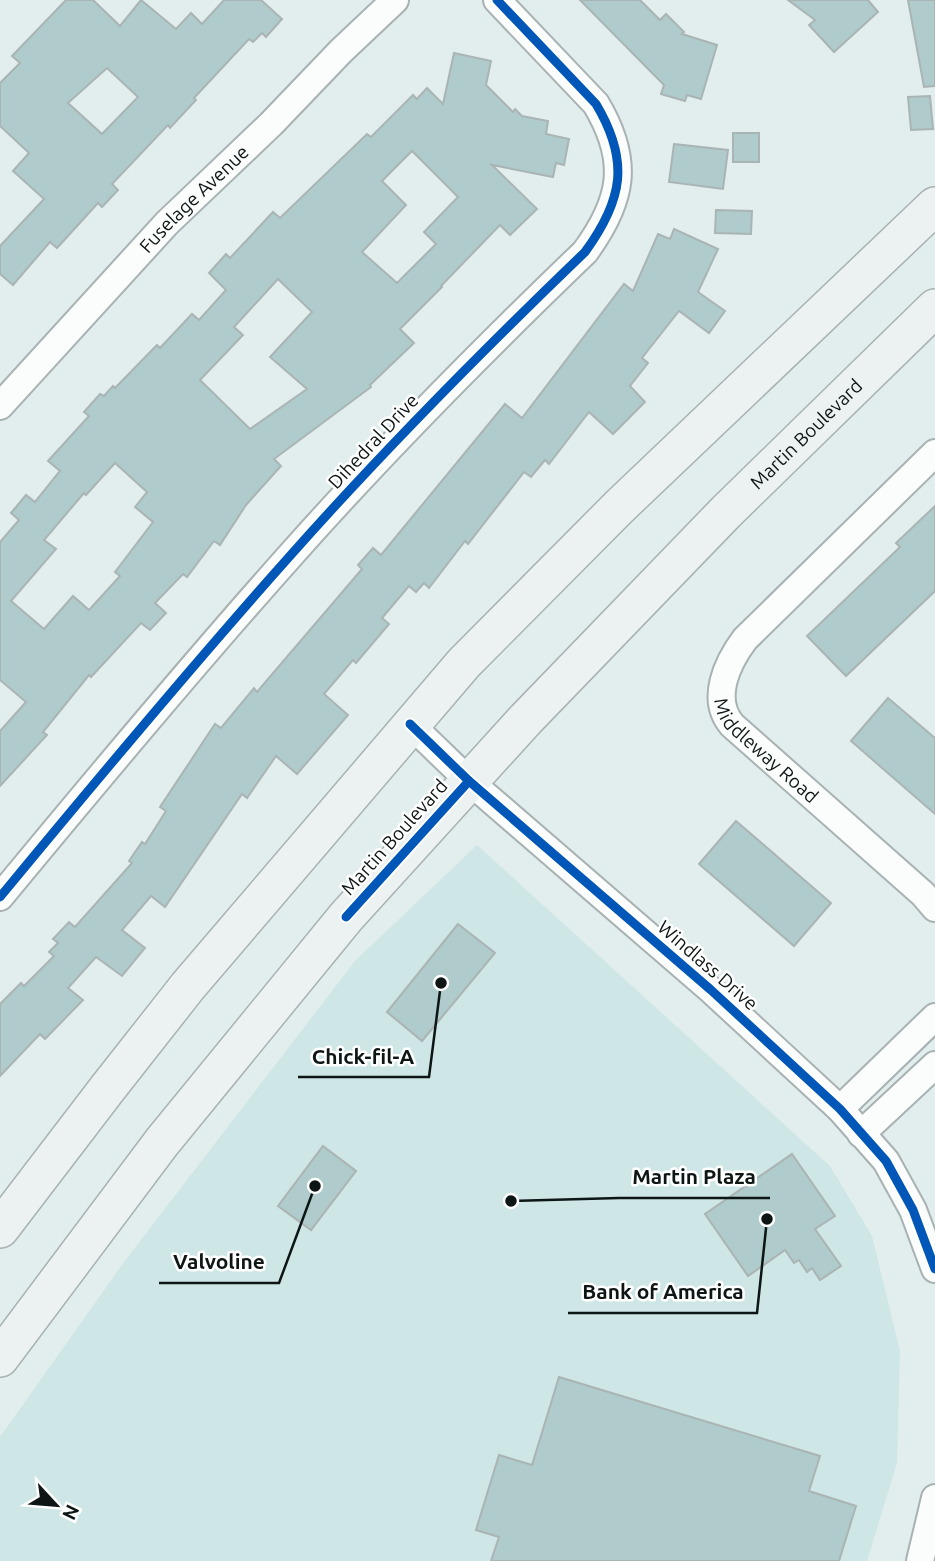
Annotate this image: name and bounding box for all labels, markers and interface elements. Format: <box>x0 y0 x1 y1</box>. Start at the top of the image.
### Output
street label: Fuselage Avenue <box>135 140 253 257</box>
street label: Martin Boulevard <box>746 374 867 493</box>
street label: Dihedral Drive <box>323 389 423 493</box>
street label: Middleway Road <box>710 696 823 807</box>
street label: Martin Boulevard <box>336 775 452 899</box>
street label: Windlass Drive <box>654 916 762 1014</box>
callout: Chick-fil-A <box>298 1035 429 1077</box>
text: Chick-fil-A <box>312 1044 414 1068</box>
callout: Martin Plaza <box>619 1156 770 1198</box>
text: Martin Plaza <box>632 1164 756 1188</box>
callout: Valvoline <box>159 1241 279 1283</box>
text: Valvoline <box>173 1249 265 1273</box>
callout: Bank of America <box>568 1271 757 1313</box>
text: Bank of America <box>582 1279 744 1303</box>
north arrow <box>21 1470 91 1540</box>
text: N <box>58 1501 84 1524</box>

